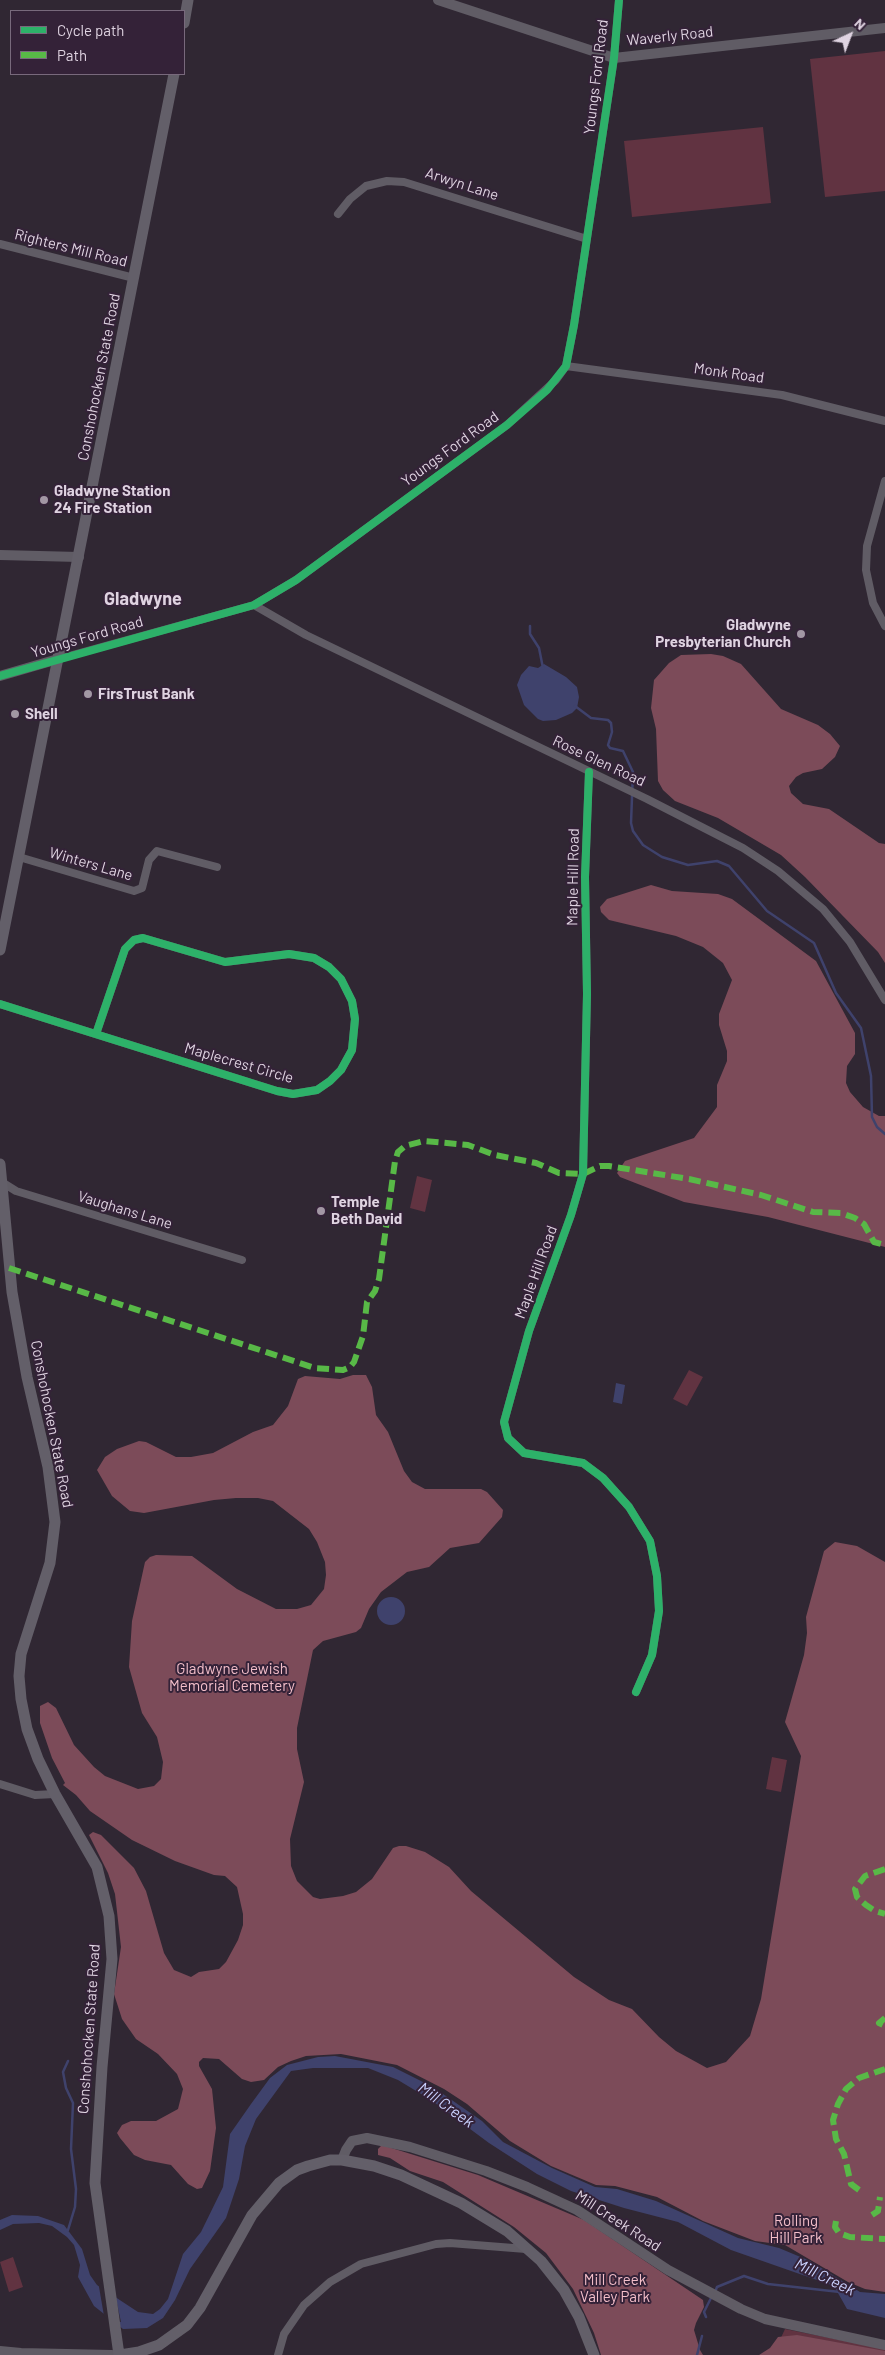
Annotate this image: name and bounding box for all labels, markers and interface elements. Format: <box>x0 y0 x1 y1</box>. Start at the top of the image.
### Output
legend <box>10 10 185 75</box>
north arrow <box>825 10 875 60</box>
text: N <box>851 14 870 33</box>
street label: Youngs Ford Road <box>580 18 612 136</box>
text: Cycle path <box>57 21 124 39</box>
street label: Waverly Road <box>626 23 714 49</box>
text: Path <box>57 46 87 64</box>
street label: Arwyn Lane <box>423 164 501 204</box>
street label: Righters Mill Road <box>13 225 129 271</box>
street label: Conshohocken State Road <box>74 292 124 462</box>
street label: Monk Road <box>693 359 765 387</box>
street label: Youngs Ford Road <box>398 408 502 490</box>
place label: Gladwyne Station 24 Fire Station <box>54 482 170 517</box>
marker: Gladwyne Station 24 Fire Station <box>38 494 50 506</box>
district label: Gladwyne <box>104 588 182 610</box>
street label: Youngs Ford Road <box>29 612 145 662</box>
place label: Gladwyne Presbyterian Church <box>655 616 791 651</box>
marker: Gladwyne Presbyterian Church <box>795 628 807 640</box>
place label: FirsTrust Bank <box>98 685 195 703</box>
marker: FirsTrust Bank <box>82 688 94 700</box>
place label: Shell <box>25 705 58 723</box>
marker: Shell <box>9 708 21 720</box>
street label: Rose Glen Road <box>550 732 648 790</box>
street label: Maple Hill Road <box>563 828 583 926</box>
street label: Winters Lane <box>47 843 135 885</box>
street label: Maplecrest Circle <box>183 1039 295 1087</box>
street label: Vaughans Lane <box>75 1187 175 1233</box>
place label: Temple Beth David <box>331 1193 402 1228</box>
marker: Temple Beth David <box>315 1205 327 1217</box>
street label: Maple Hill Road <box>511 1223 561 1321</box>
street label: Conshohocken State Road <box>27 1339 77 1509</box>
park label: Gladwyne Jewish Memorial Cemetery <box>169 1660 295 1695</box>
street label: Conshohocken State Road <box>74 1943 104 2115</box>
water label: Mill Creek <box>414 2078 478 2132</box>
street label: Mill Creek Road <box>572 2187 664 2255</box>
park label: Rolling Hill Park <box>769 2212 823 2247</box>
water label: Mill Creek <box>792 2254 858 2300</box>
park label: Mill Creek Valley Park <box>580 2271 650 2306</box>

